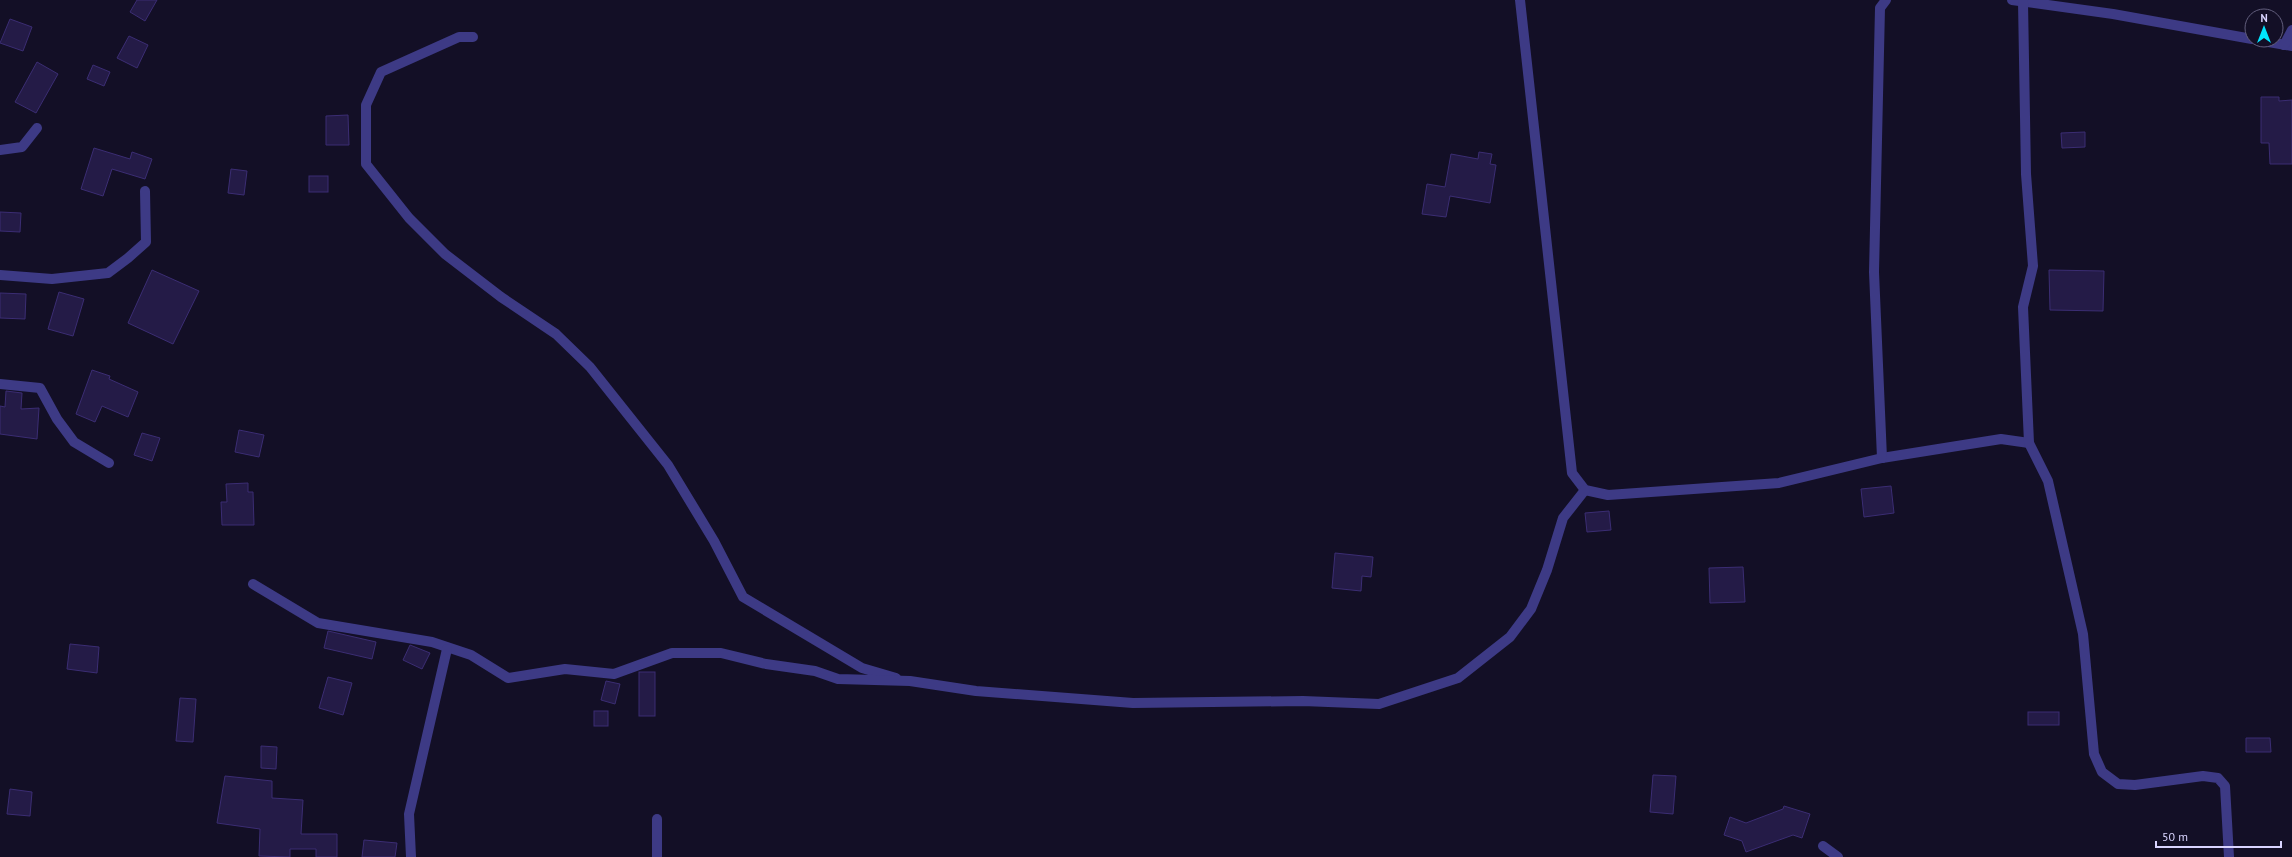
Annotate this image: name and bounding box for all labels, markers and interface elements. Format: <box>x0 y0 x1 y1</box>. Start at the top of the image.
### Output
north arrow <box>2244 8 2284 48</box>
text: N <box>2260 11 2268 25</box>
scale bar <box>2156 823 2281 849</box>
text: 50 m <box>2162 829 2188 844</box>

